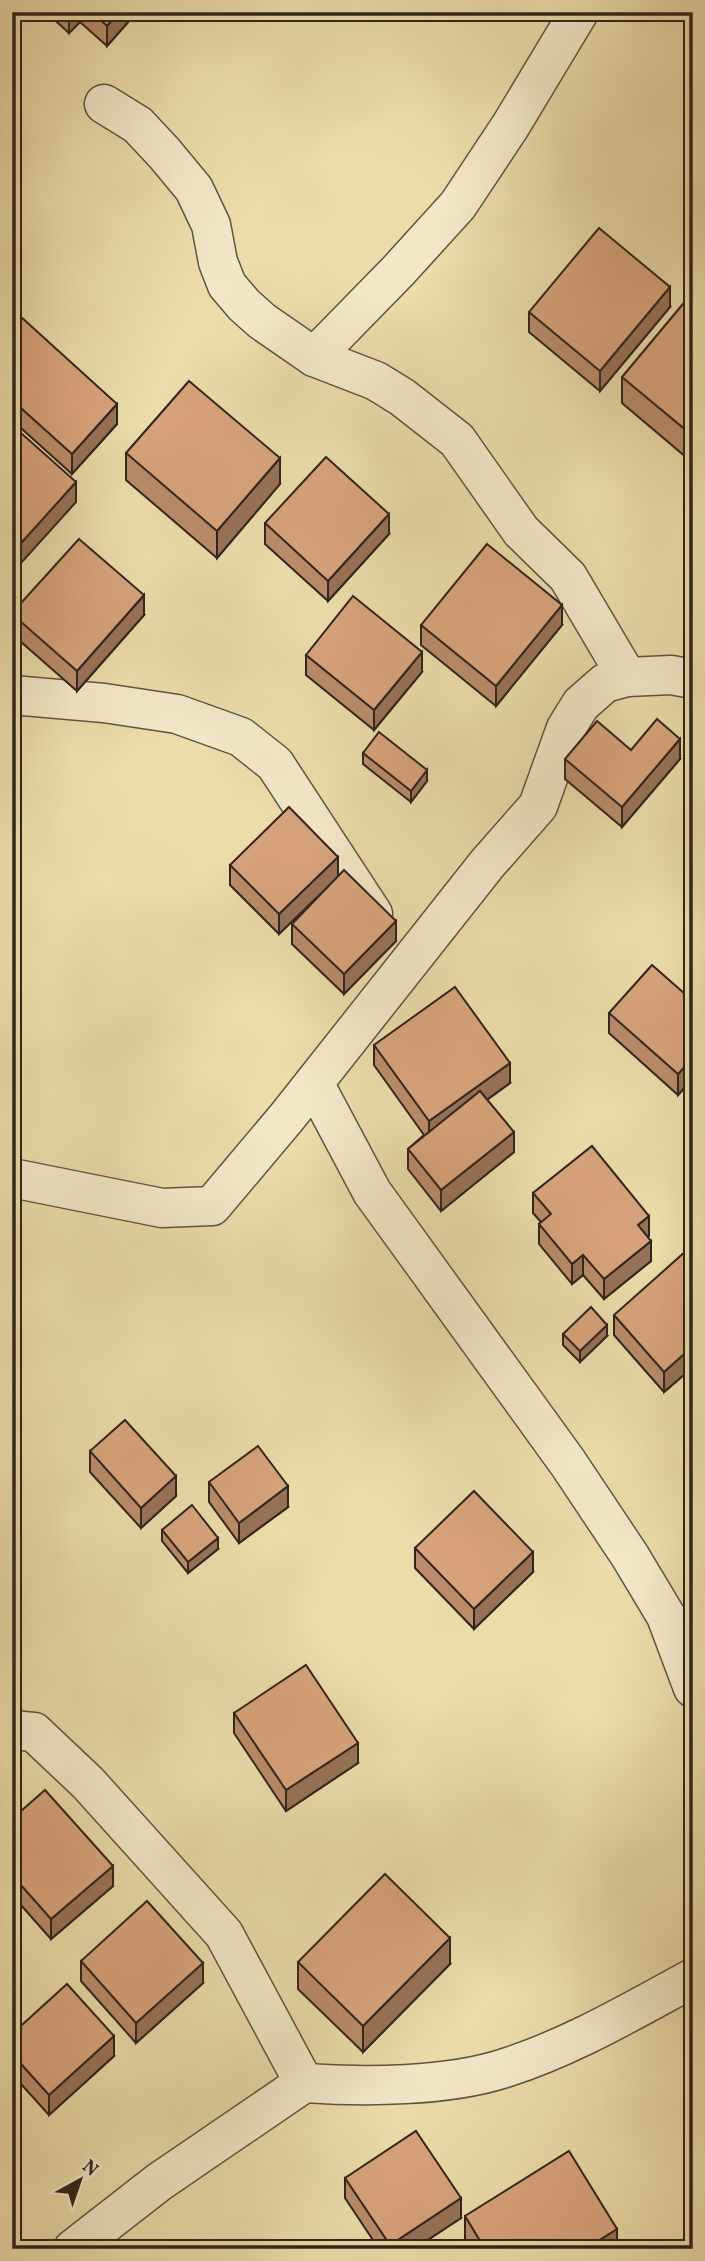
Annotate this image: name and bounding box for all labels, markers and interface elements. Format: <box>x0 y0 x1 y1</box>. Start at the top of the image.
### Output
north arrow <box>46 2146 116 2216</box>
text: N <box>76 2154 103 2183</box>

